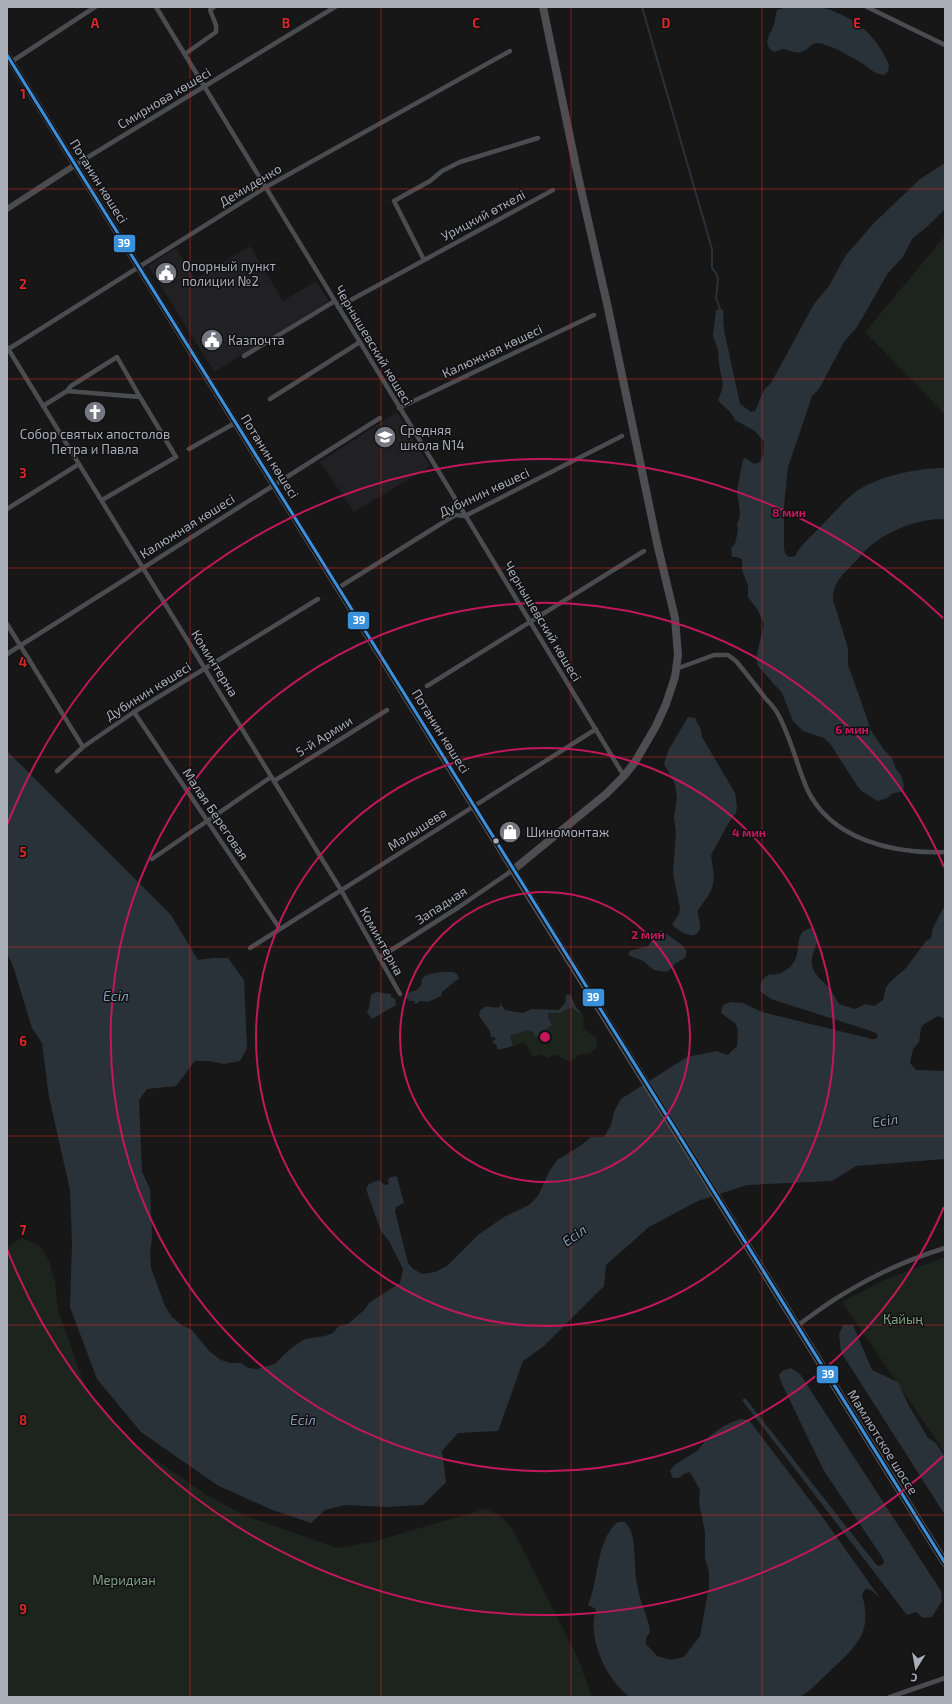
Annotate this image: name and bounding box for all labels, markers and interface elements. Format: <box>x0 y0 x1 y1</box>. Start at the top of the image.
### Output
text: A <box>91 15 100 31</box>
text: B <box>282 15 290 31</box>
text: C <box>472 15 480 31</box>
text: D <box>662 15 671 31</box>
text: E <box>853 15 861 31</box>
street label: Смирнова көшесі <box>114 64 214 132</box>
text: 1 <box>20 86 26 102</box>
street label: Потанин көшесі <box>67 136 131 226</box>
street label: Демиденко <box>216 160 284 210</box>
street label: Урицкий өткелі <box>438 186 528 244</box>
line badge: 39 <box>113 234 136 253</box>
text: 39 <box>118 236 130 249</box>
place label: Опорный пункт полиции №2 <box>182 258 277 289</box>
public building icon: Опорный пункт полиции №2 <box>153 260 179 286</box>
text: 2 <box>19 276 27 292</box>
street label: Чернышевский көшесі <box>332 282 416 408</box>
street label: Калюжная көшесі <box>439 321 545 381</box>
public building icon: Казпочта <box>199 327 225 353</box>
place label: Казпочта <box>228 332 285 348</box>
church icon: Собор святых апостолов Петра и Павла <box>82 399 108 425</box>
street label: Потанин көшесі <box>238 411 302 501</box>
place label: Средняя школа N14 <box>400 422 464 453</box>
school or university icon: Средняя школа N14 <box>372 424 398 450</box>
place label: Собор святых апостолов Петра и Павла <box>20 426 170 457</box>
street label: Дубинин көшесі <box>436 464 532 520</box>
text: 3 <box>19 465 27 481</box>
street label: Калюжная көшесі <box>137 490 237 562</box>
text: 8 мин <box>772 505 806 519</box>
street label: Чернышевский көшесі <box>501 558 585 684</box>
line badge: 39 <box>347 611 370 630</box>
text: 39 <box>353 613 365 626</box>
street label: Коминтерна <box>188 627 242 699</box>
text: 4 <box>19 654 27 670</box>
street label: Дубинин көшесі <box>102 658 194 724</box>
street label: Потанин көшесі <box>409 686 473 776</box>
street label: 5-й Армии <box>293 712 355 760</box>
text: 6 мин <box>835 722 869 736</box>
street label: Малая Береговая <box>179 765 253 863</box>
street label: Малышева <box>384 804 450 854</box>
shop icon: Шиномонтаж <box>497 819 523 845</box>
place label: Шиномонтаж <box>526 824 609 840</box>
text: 4 мин <box>732 825 766 839</box>
unlabelled marker <box>491 836 501 846</box>
text: 5 <box>19 844 27 860</box>
street label: Западная <box>412 882 470 928</box>
street label: Коминтерна <box>357 904 407 978</box>
text: 2 мин <box>631 927 665 941</box>
water label: Есіл <box>103 987 129 1004</box>
line badge: 39 <box>582 988 605 1007</box>
text: 39 <box>587 990 599 1003</box>
centre of rings <box>538 1030 552 1044</box>
text: 6 <box>19 1033 27 1049</box>
water label: Есіл <box>871 1110 899 1130</box>
water label: Есіл <box>558 1220 590 1250</box>
text: 7 <box>20 1222 27 1238</box>
park label: Қайың <box>883 1311 923 1327</box>
line badge: 39 <box>816 1365 839 1384</box>
text: 39 <box>822 1367 834 1380</box>
street label: Мамлютское шоссе <box>844 1387 922 1497</box>
water label: Есіл <box>290 1411 316 1428</box>
text: 8 <box>19 1412 27 1428</box>
park label: Меридиан <box>92 1572 156 1588</box>
text: 9 <box>19 1601 27 1617</box>
north arrow <box>896 1648 936 1688</box>
text: С <box>909 1671 918 1685</box>

